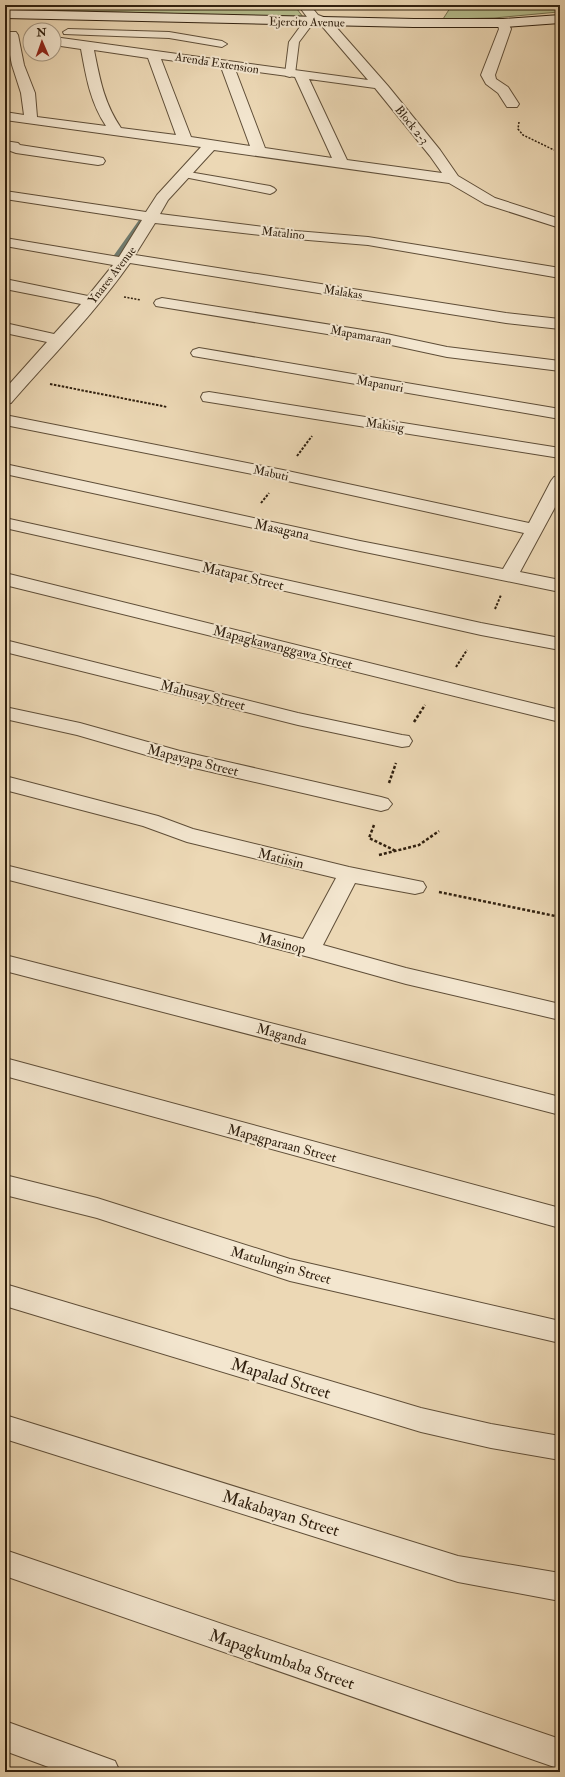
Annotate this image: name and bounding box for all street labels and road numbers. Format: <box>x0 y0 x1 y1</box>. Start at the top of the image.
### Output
street label: Ejercito Avenue <box>269 14 345 31</box>
street label: Arenda Extension <box>173 49 260 78</box>
street label: Block 2-3 <box>391 103 432 148</box>
street label: Matalino <box>261 224 306 243</box>
street label: Ynares Avenue <box>85 243 140 307</box>
street label: Malakas <box>322 282 363 303</box>
street label: Mapamaraan <box>329 323 393 348</box>
street label: Mapanuri <box>355 373 405 396</box>
street label: Makisig <box>365 415 406 436</box>
street label: Mabuti <box>252 462 290 485</box>
street label: Masagana <box>253 515 311 544</box>
street label: Matapat Street <box>200 559 286 595</box>
street label: Mapagkawanggawa Street <box>211 622 355 674</box>
street label: Mahusay Street <box>158 677 248 715</box>
street label: Mapayapa Street <box>145 741 241 781</box>
street label: Matiisin <box>256 845 306 872</box>
street label: Masinop <box>256 929 308 959</box>
street label: Maganda <box>255 1020 309 1049</box>
street label: Mapagparaan Street <box>225 1121 339 1167</box>
street label: Matulungin Street <box>229 1243 333 1288</box>
street label: Mapalad Street <box>228 1353 334 1405</box>
street label: Makabayan Street <box>220 1486 342 1542</box>
street label: Mapagkumbaba Street <box>206 1625 358 1695</box>

